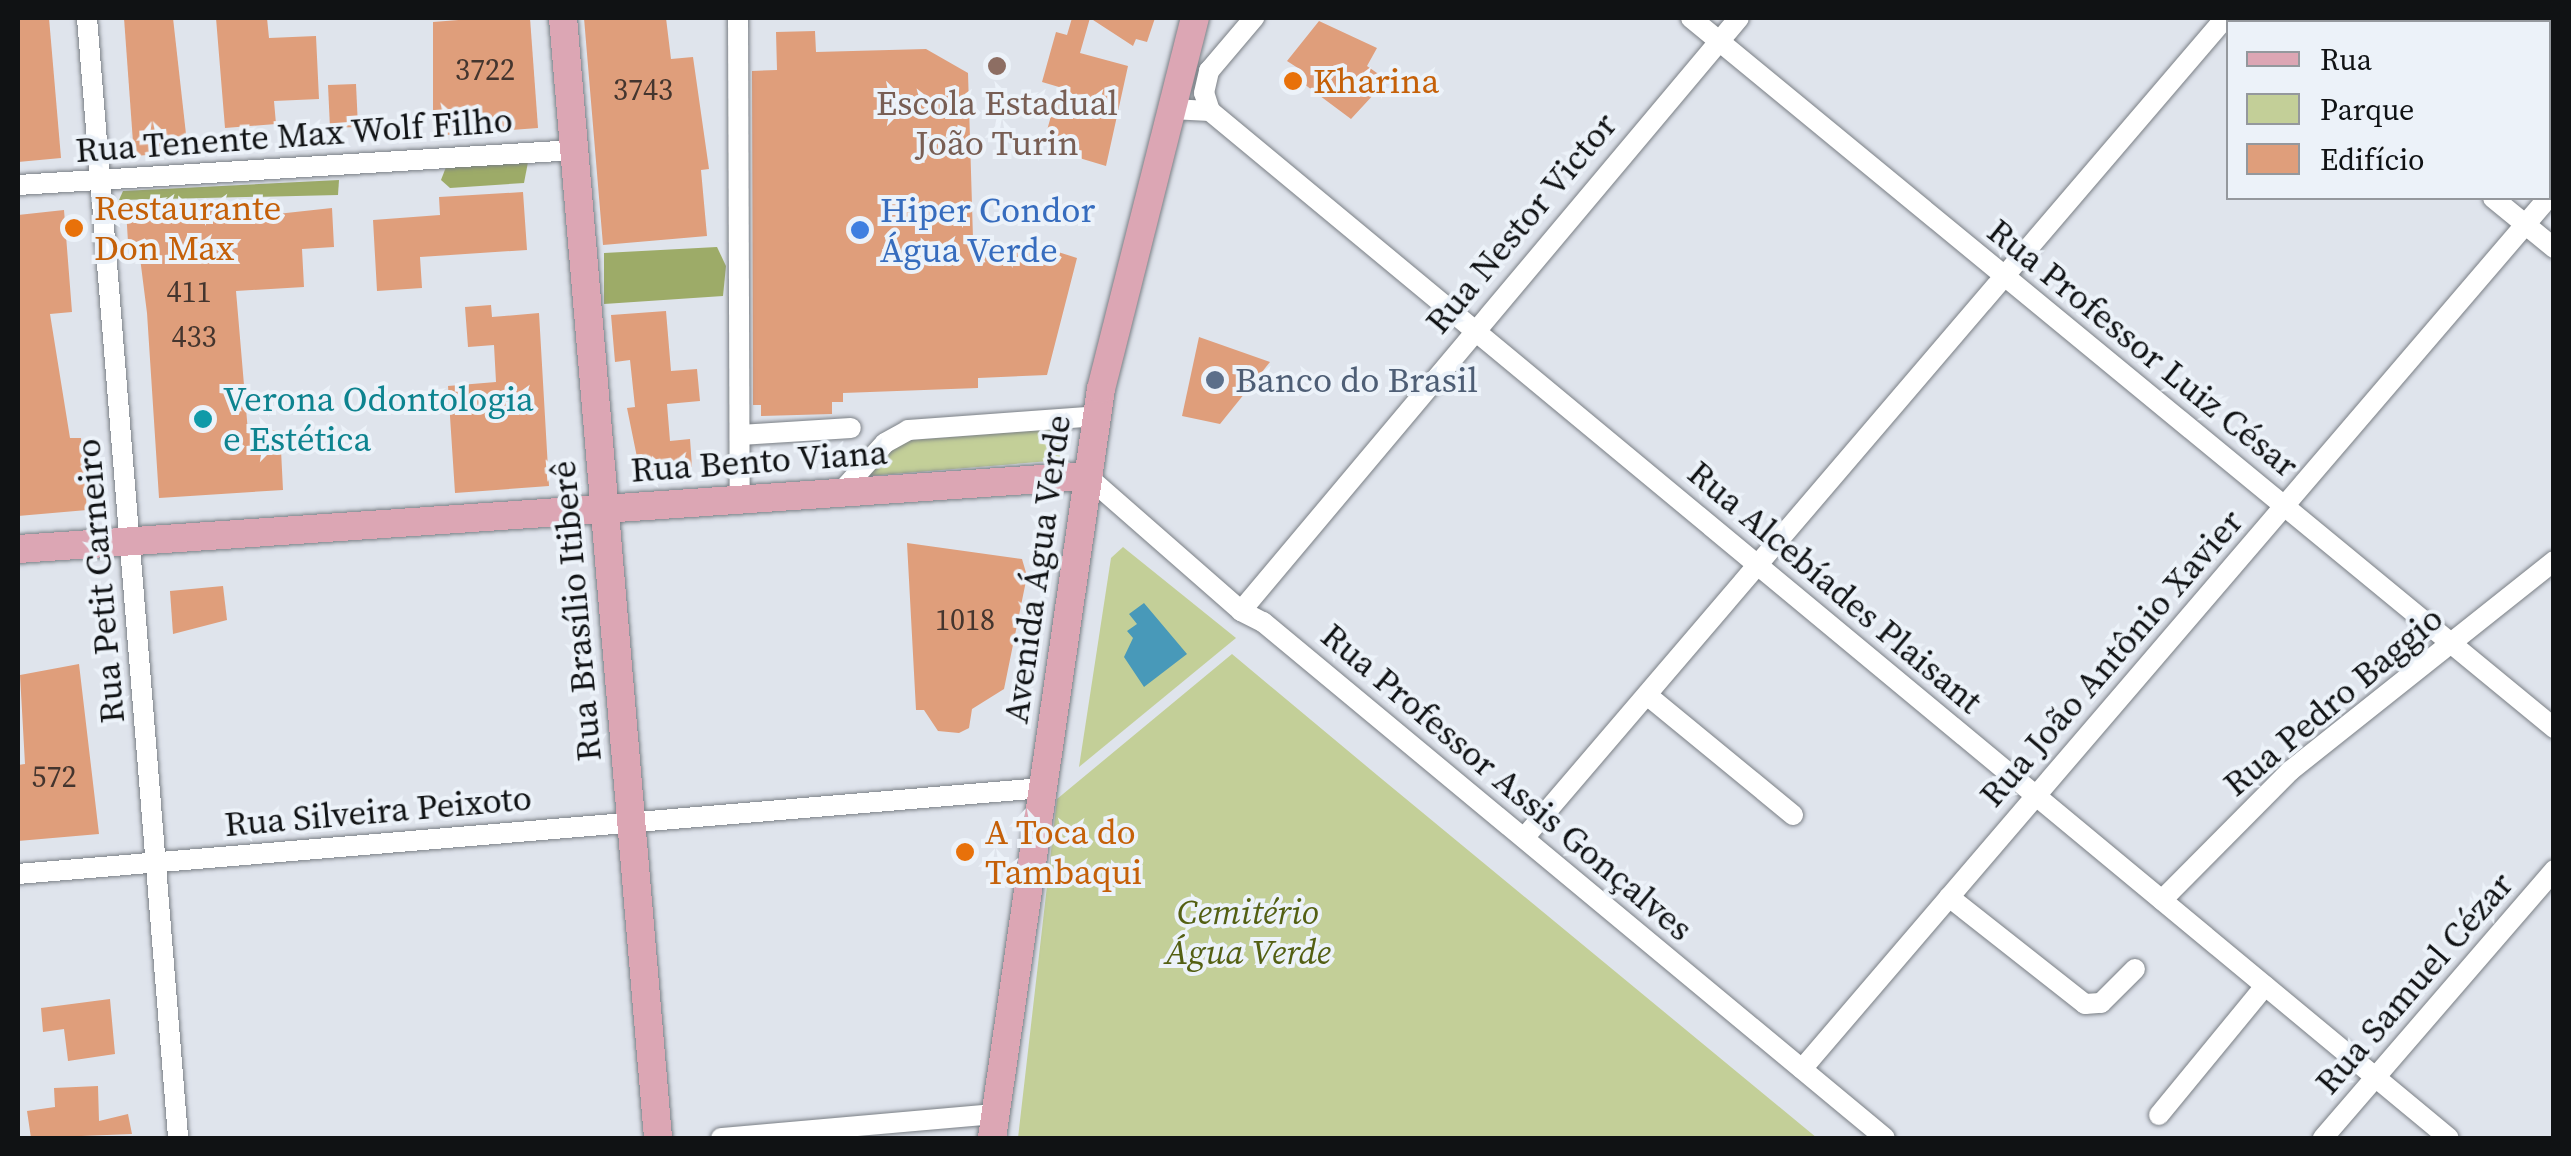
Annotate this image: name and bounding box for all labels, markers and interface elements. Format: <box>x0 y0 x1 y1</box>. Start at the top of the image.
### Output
legend <box>2226 20 2551 200</box>
text: Rua <box>2320 39 2372 80</box>
house number: 3722 <box>455 52 515 88</box>
marker: Escola Estadual João Turin <box>986 55 1008 77</box>
place label: Kharina <box>1313 60 1439 102</box>
marker: Kharina <box>1282 70 1304 92</box>
house number: 3743 <box>613 72 673 108</box>
place label: Escola Estadual João Turin <box>876 82 1118 164</box>
text: Parque <box>2320 89 2414 130</box>
street label: Rua Tenente Max Wolf Filho <box>73 99 515 171</box>
street label: Rua Nestor Victor <box>1416 104 1626 342</box>
text: Edifício <box>2320 139 2425 180</box>
place label: Restaurante Don Max <box>94 187 281 269</box>
place label: Hiper Condor Água Verde <box>880 189 1095 271</box>
street label: Rua Professor Luiz César <box>1979 210 2307 486</box>
marker: Restaurante Don Max <box>63 217 85 239</box>
marker: Hiper Condor Água Verde <box>849 219 871 241</box>
house number: 411 <box>167 274 211 310</box>
house number: 433 <box>172 319 216 355</box>
place label: Banco do Brasil <box>1235 359 1478 401</box>
marker: Banco do Brasil <box>1204 369 1226 391</box>
place label: Verona Odontologia e Estética <box>223 378 534 460</box>
marker: Verona Odontologia e Estética <box>192 408 214 430</box>
street label: Avenida Água Verde <box>994 412 1080 726</box>
street label: Rua Bento Viana <box>629 431 889 491</box>
street label: Rua Petit Carneiro <box>67 437 133 725</box>
street label: Rua Alcebíades Plaisant <box>1680 452 1990 722</box>
street label: Rua Brasílio Itiberê <box>542 459 610 763</box>
street label: Rua João Antônio Xavier <box>1971 501 2251 815</box>
street label: Rua Pedro Baggio <box>2215 597 2451 805</box>
house number: 1018 <box>935 602 995 638</box>
street label: Rua Professor Assis Gonçalves <box>1313 614 1701 950</box>
house number: 572 <box>32 759 76 795</box>
street label: Rua Silveira Peixoto <box>223 777 533 845</box>
place label: A Toca do Tambaqui <box>985 811 1142 893</box>
marker: A Toca do Tambaqui <box>954 841 976 863</box>
street label: Rua Samuel Cézar <box>2306 863 2522 1103</box>
park label: Cemitério Água Verde <box>1165 891 1331 973</box>

